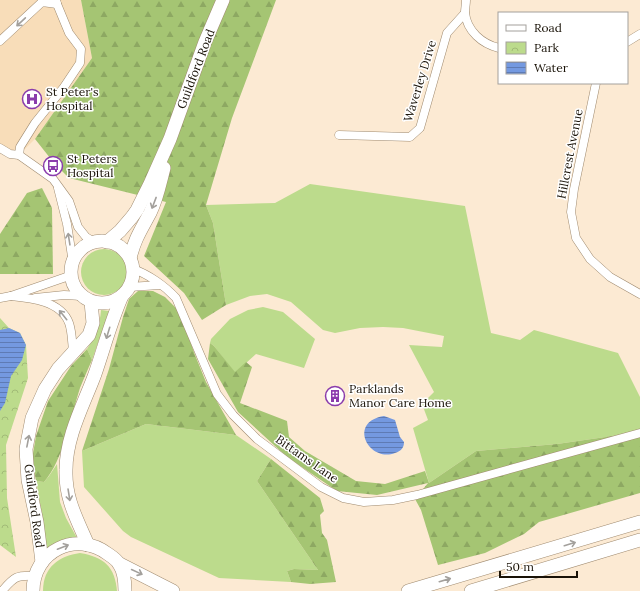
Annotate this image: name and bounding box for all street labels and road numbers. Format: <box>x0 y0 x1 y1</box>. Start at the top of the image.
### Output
street label: Guildford Road <box>173 27 218 111</box>
street label: Waverley Drive <box>400 38 439 123</box>
street label: Hillcrest Avenue <box>553 107 586 200</box>
street label: Bittams Lane <box>273 431 342 486</box>
street label: Guildford Road <box>21 463 48 549</box>

